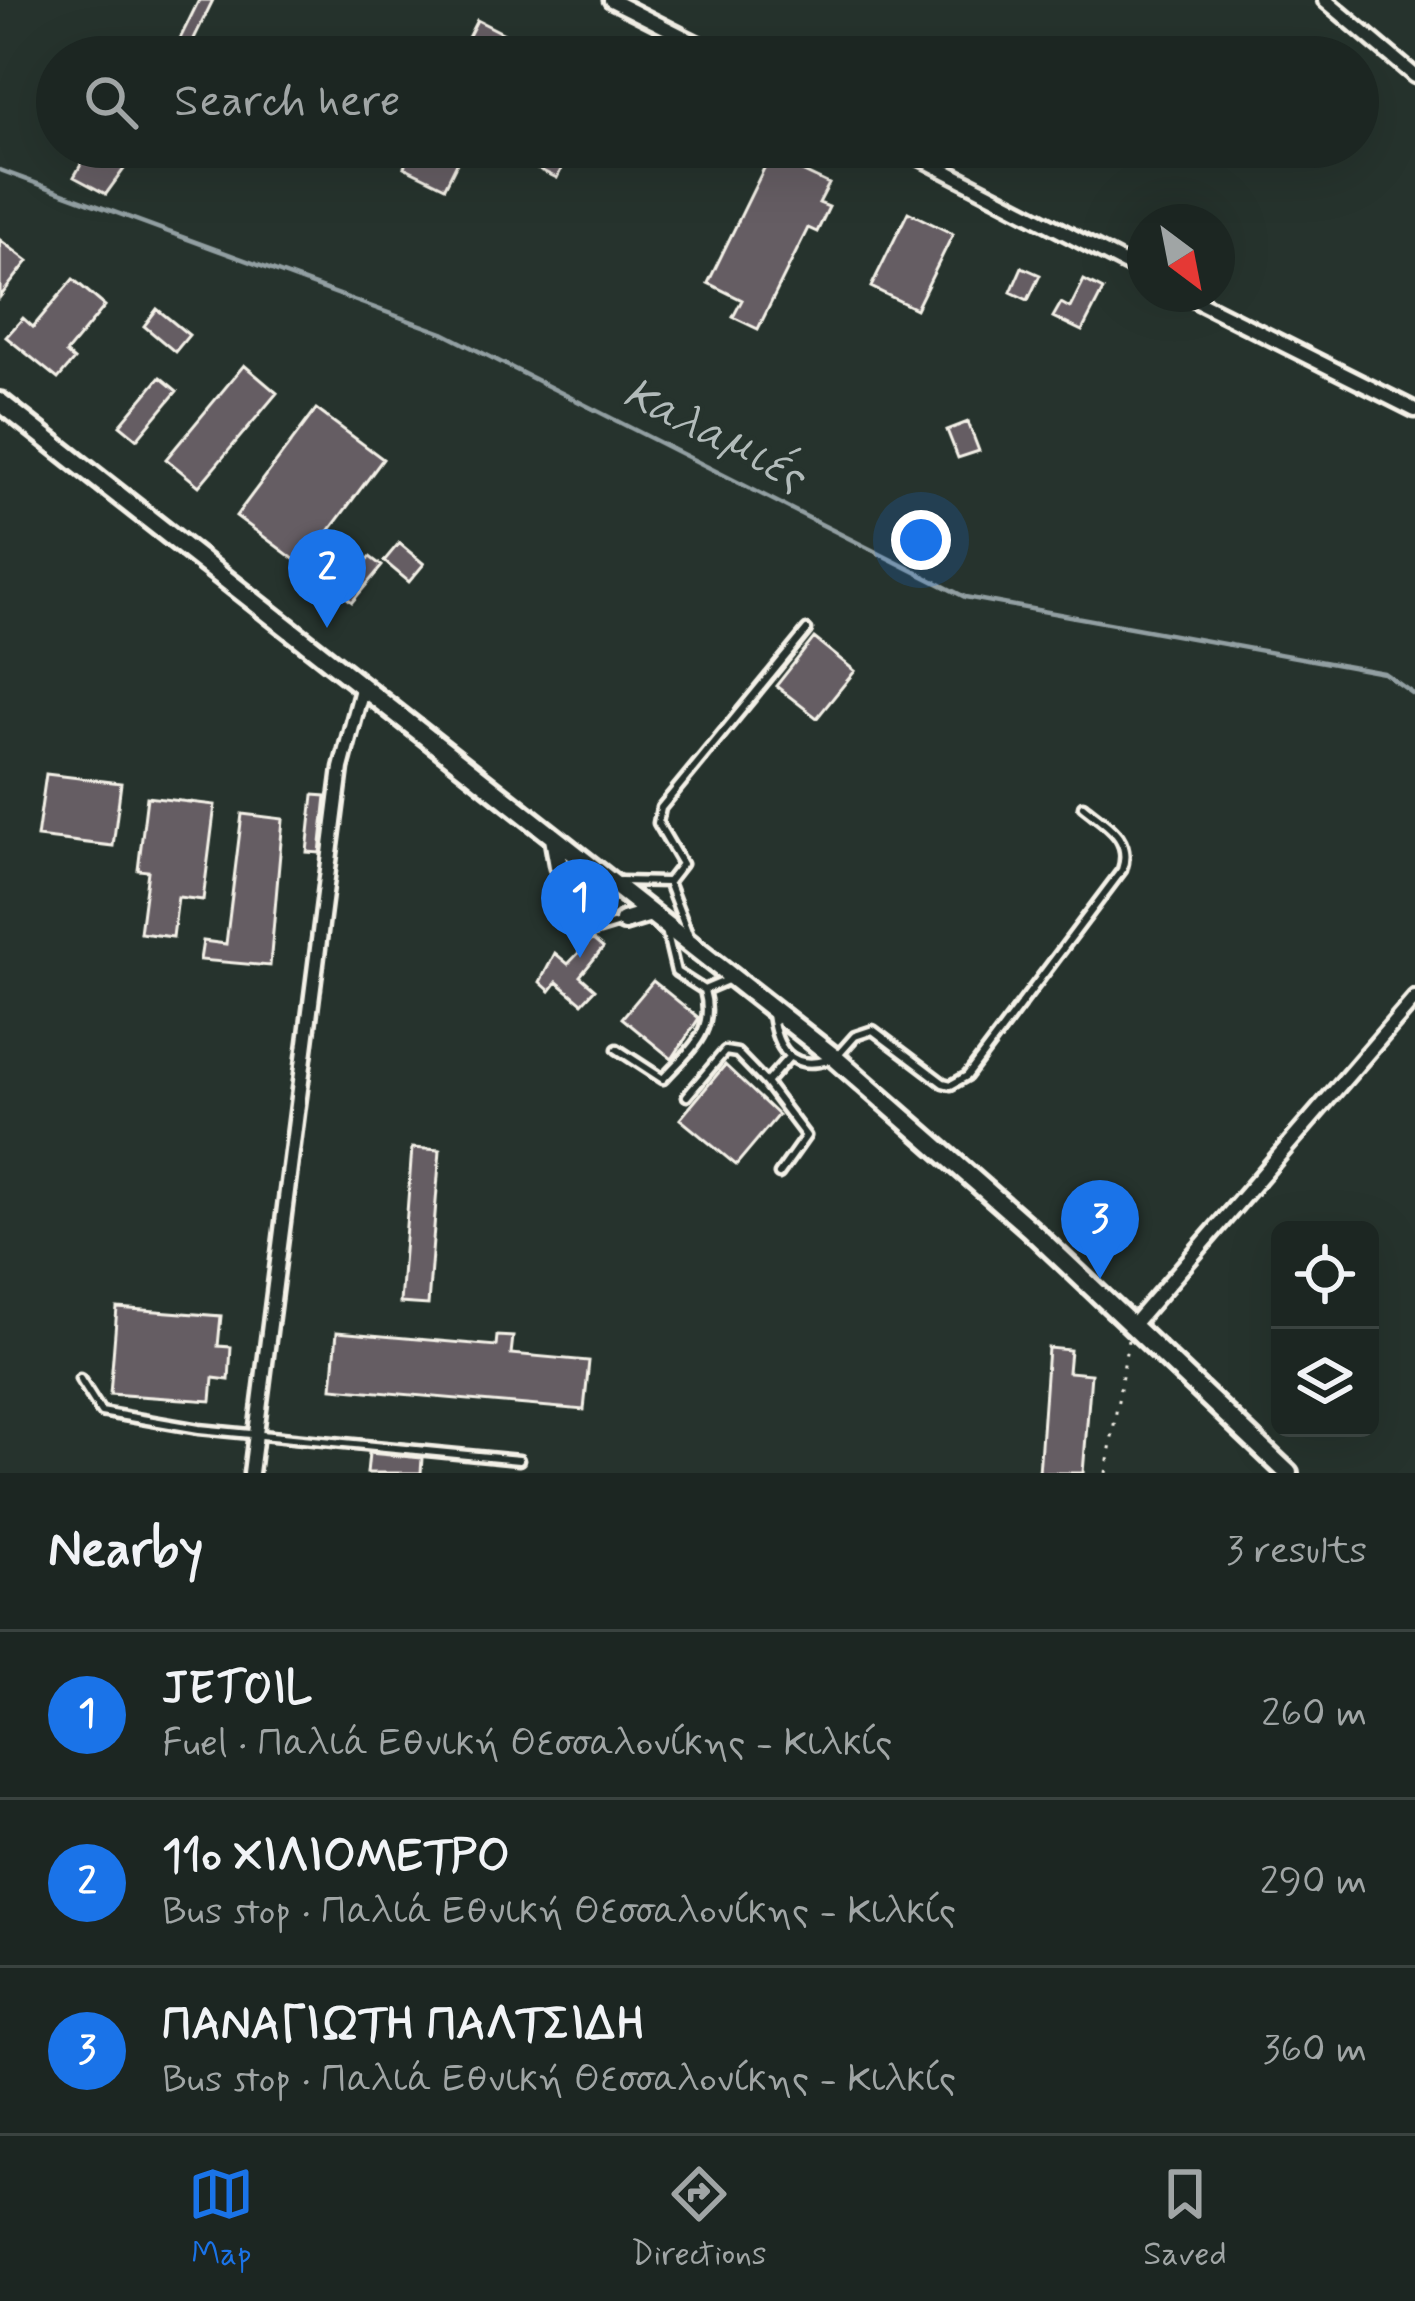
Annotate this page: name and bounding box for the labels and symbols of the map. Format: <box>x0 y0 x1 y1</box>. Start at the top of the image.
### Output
north arrow <box>1127 204 1235 312</box>
water label: Καλαμιές <box>613 365 817 508</box>
your location <box>891 510 951 570</box>
pin: 2 <box>288 529 366 628</box>
pin: 1 <box>541 859 619 958</box>
pin: 3 <box>1061 1180 1139 1279</box>

